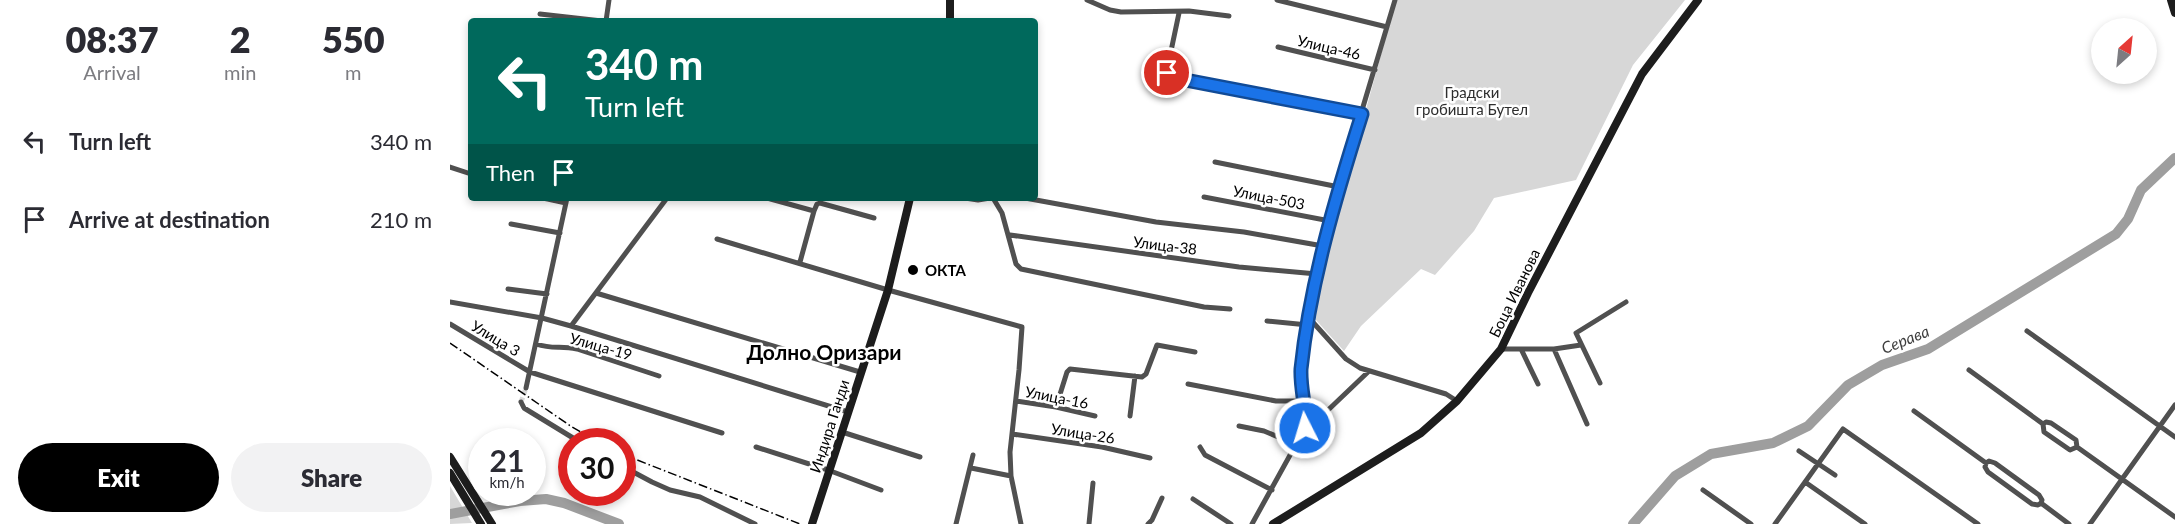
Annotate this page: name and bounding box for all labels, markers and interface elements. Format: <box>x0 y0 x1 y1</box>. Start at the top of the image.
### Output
text: 08:37 <box>65 17 159 61</box>
text: 2 <box>230 17 251 61</box>
text: 550 <box>322 17 385 61</box>
north arrow <box>2091 18 2157 84</box>
map controls <box>2091 18 2157 84</box>
street label: Улица-46 <box>1296 31 1363 63</box>
text: 340 m <box>585 39 703 89</box>
icon: left <box>486 42 564 120</box>
pin <box>1141 47 1192 98</box>
icon: arrive <box>1150 56 1183 89</box>
text: Arrival <box>83 60 141 84</box>
text: min <box>224 60 256 84</box>
text: m <box>345 60 361 84</box>
park label: Градски гробишта Бутел <box>1416 83 1528 118</box>
text: Turn left <box>585 90 684 123</box>
icon: left <box>18 125 51 158</box>
text: Turn left <box>69 128 151 155</box>
text: 340 m <box>370 128 432 155</box>
icon: arrive <box>547 156 580 189</box>
text: Then <box>486 159 535 186</box>
street label: Улица-503 <box>1231 181 1307 213</box>
icon: arrive <box>18 203 51 236</box>
text: Arrive at destination <box>69 206 270 233</box>
text: 210 m <box>370 206 432 233</box>
street label: Улица-38 <box>1132 232 1198 258</box>
street label: Боца Иванова <box>1485 246 1543 340</box>
place label: ОКТА <box>925 261 967 279</box>
marker: ОКТА <box>906 263 920 277</box>
street label: Улица 3 <box>468 316 524 360</box>
water label: Серава <box>1878 321 1932 357</box>
street label: Улица-19 <box>568 328 634 364</box>
district label: Долно Оризари <box>746 339 902 364</box>
street label: Индира Ганди <box>805 377 853 475</box>
street label: Улица-16 <box>1024 382 1091 412</box>
position arrow <box>1273 396 1337 460</box>
street label: Улица-26 <box>1050 419 1116 447</box>
speed limit sign: 30 <box>558 428 636 506</box>
text: 21 <box>490 442 524 478</box>
button: Exit <box>18 443 219 512</box>
button: Share <box>231 443 432 512</box>
text: km/h <box>489 473 525 491</box>

